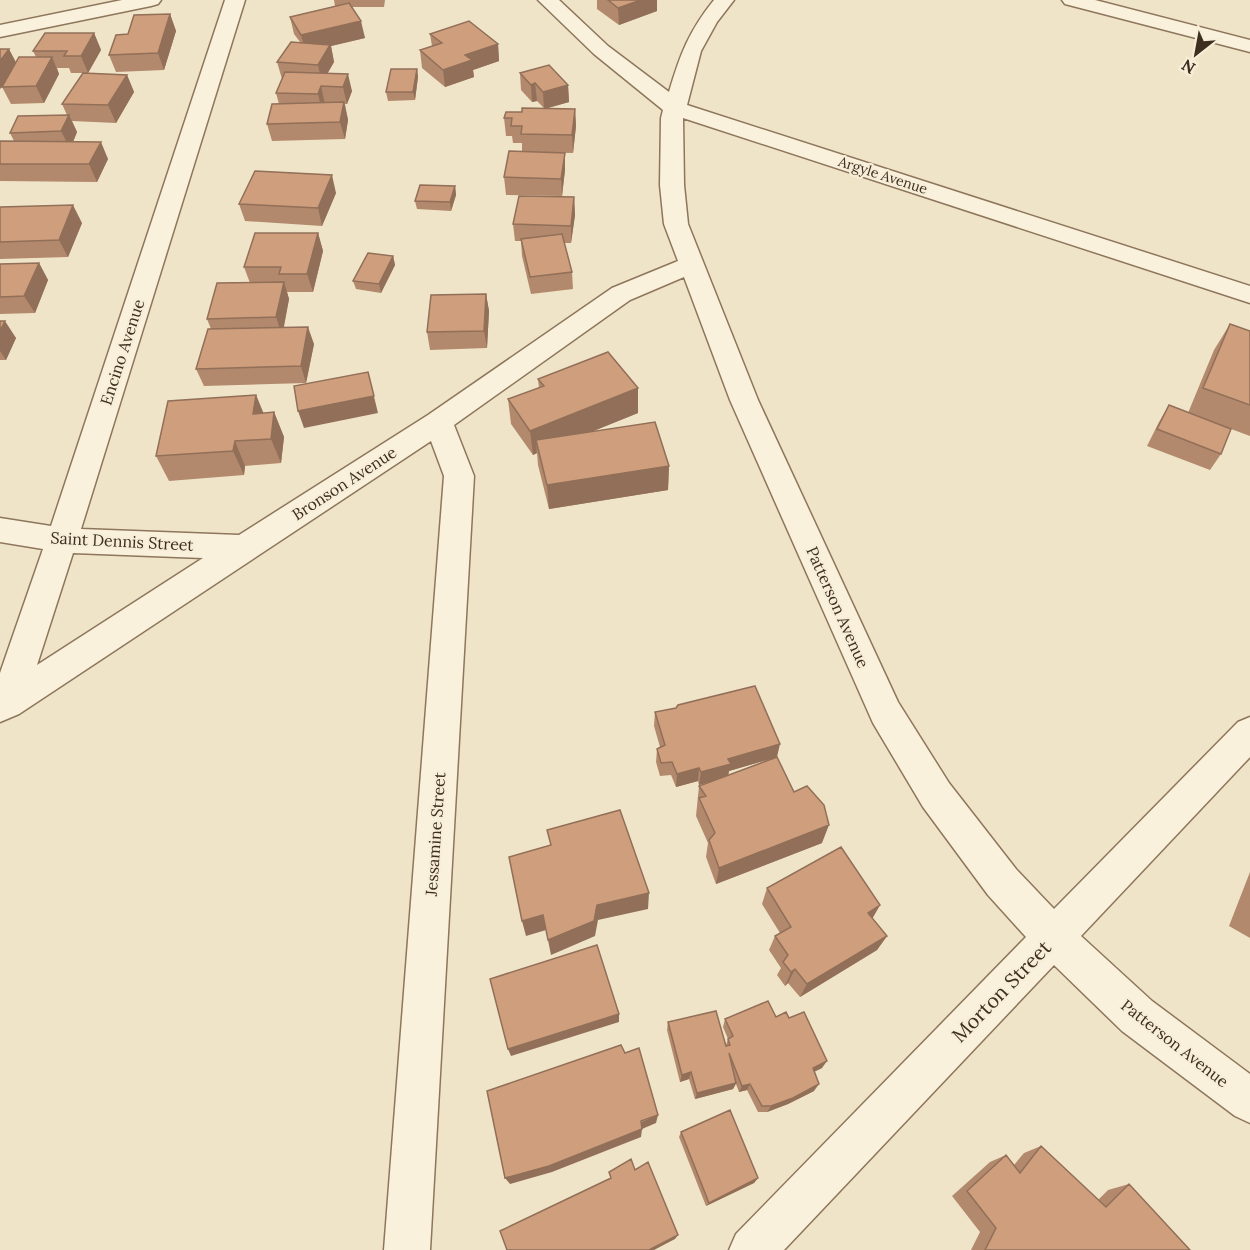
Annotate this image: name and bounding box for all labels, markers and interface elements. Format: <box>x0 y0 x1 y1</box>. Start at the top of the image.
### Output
north arrow <box>1166 24 1226 84</box>
text: N <box>1178 55 1199 79</box>
street label: Argyle Avenue <box>835 152 930 198</box>
street label: Encino Avenue <box>95 296 149 408</box>
street label: Bronson Avenue <box>288 442 400 524</box>
street label: Saint Dennis Street <box>50 527 195 555</box>
street label: Patterson Avenue <box>802 543 874 671</box>
street label: Jessamine Street <box>421 771 449 898</box>
street label: Morton Street <box>946 935 1056 1047</box>
street label: Patterson Avenue <box>1117 995 1233 1091</box>

